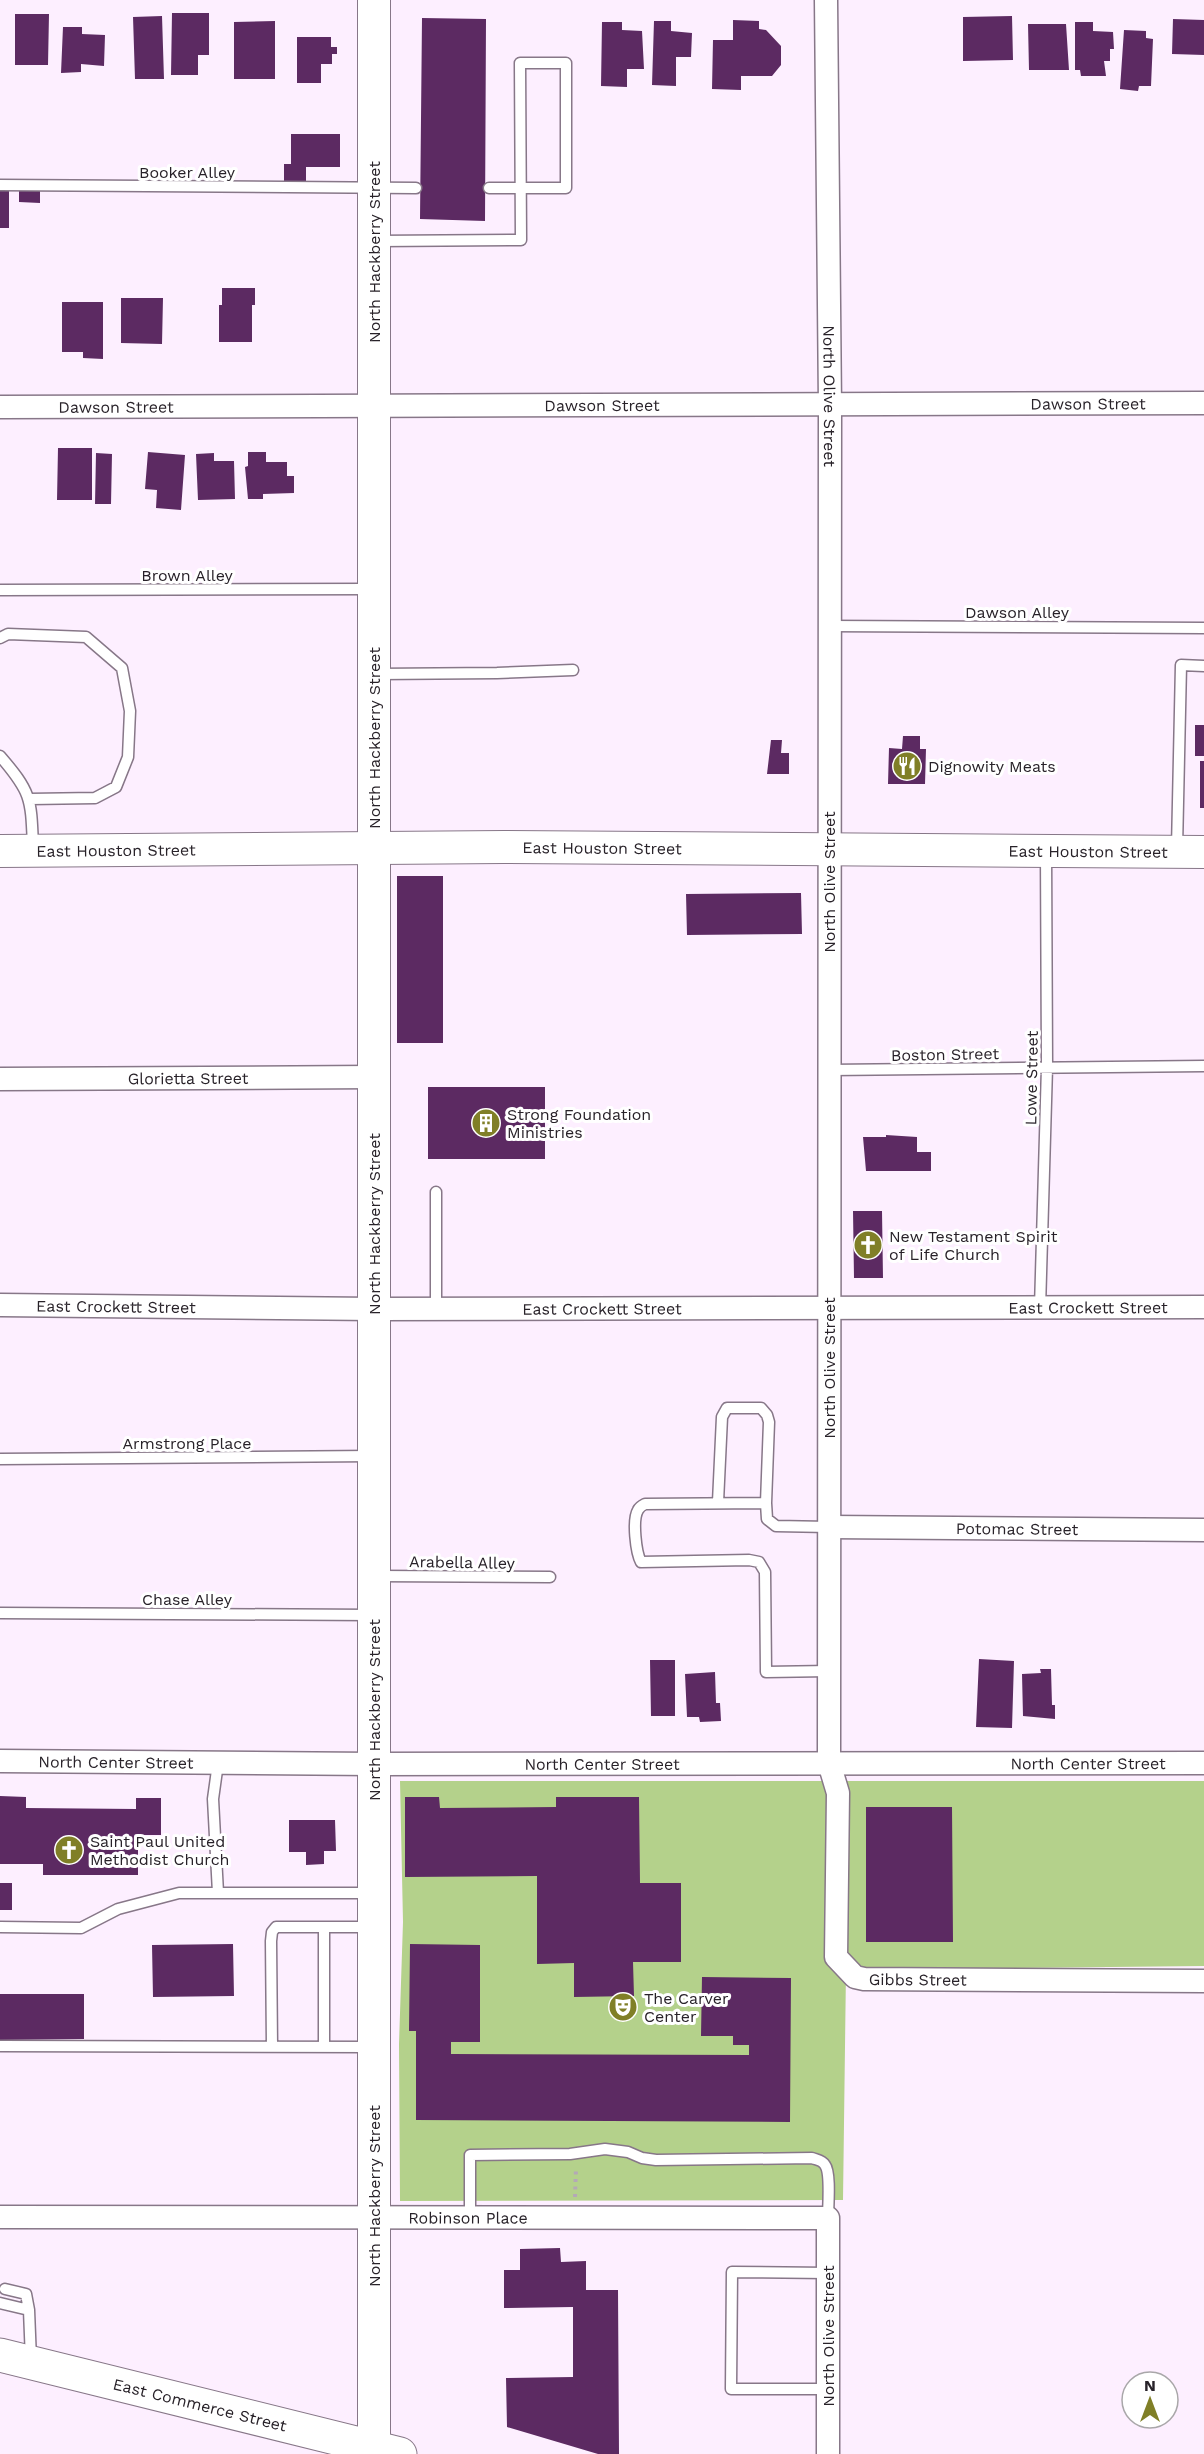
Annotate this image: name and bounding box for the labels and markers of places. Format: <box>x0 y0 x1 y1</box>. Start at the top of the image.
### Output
restaurant icon: Dignowity Meats <box>891 750 923 782</box>
place label: Dignowity Meats <box>928 757 1056 776</box>
place label: Strong Foundation Ministries <box>507 1105 651 1142</box>
building icon: Strong Foundation Ministries <box>470 1107 502 1139</box>
place label: New Testament Spirit of Life Church <box>889 1227 1058 1264</box>
church icon: New Testament Spirit of Life Church <box>852 1229 884 1261</box>
place label: Saint Paul United Methodist Church <box>90 1832 230 1869</box>
church icon: Saint Paul United Methodist Church <box>53 1834 85 1866</box>
place label: The Carver Center <box>644 1989 729 2026</box>
theatre icon: The Carver Center <box>607 1991 639 2023</box>

